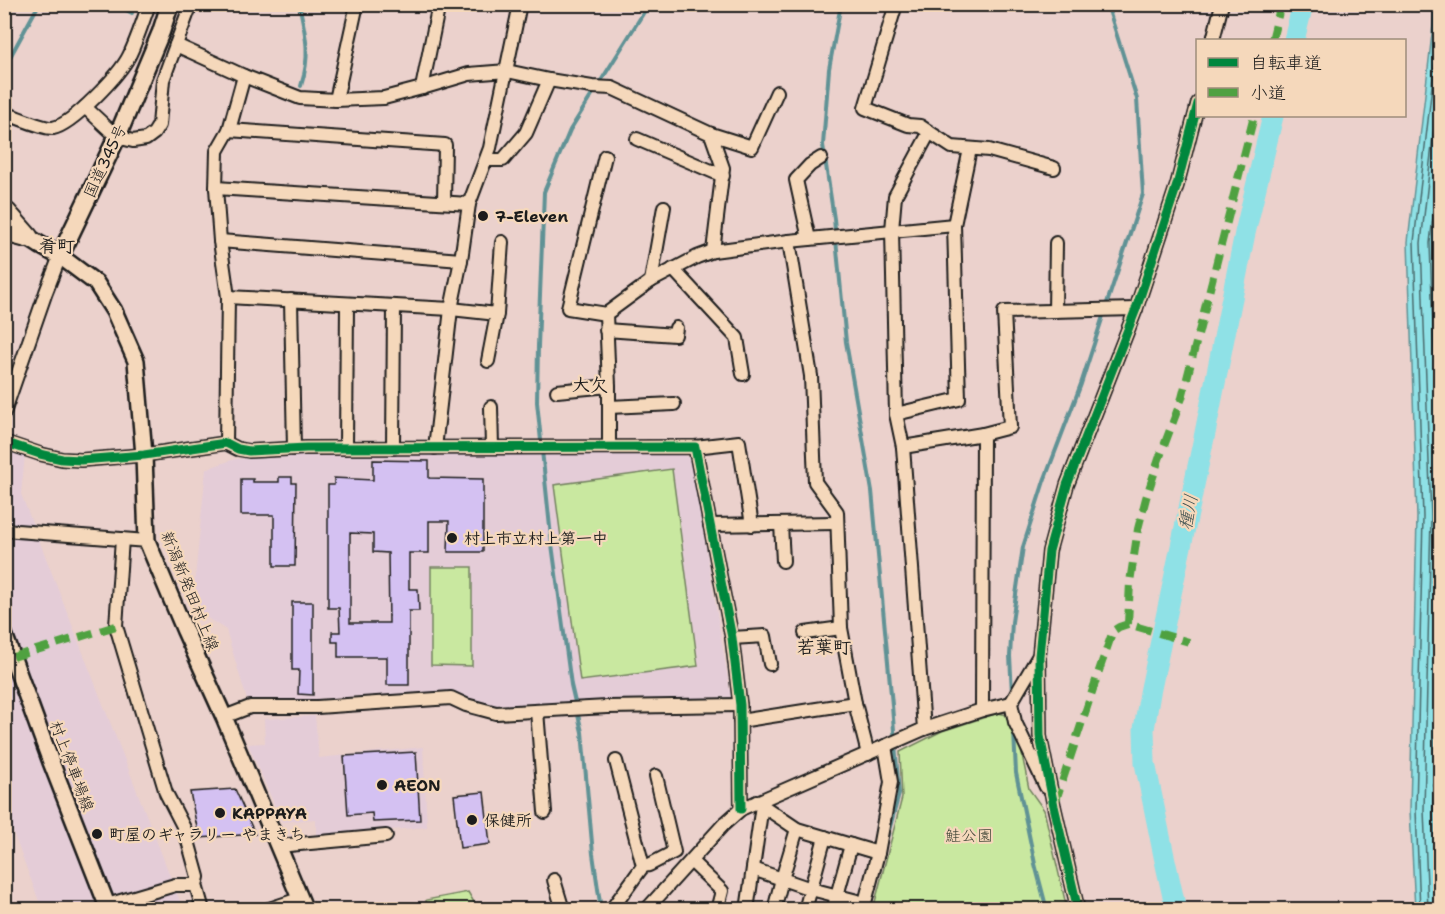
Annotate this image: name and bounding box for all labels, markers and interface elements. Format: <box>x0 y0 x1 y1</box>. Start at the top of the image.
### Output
legend <box>1196 39 1406 117</box>
text: 自転車道 <box>1250 51 1322 75</box>
text: 小道 <box>1250 81 1286 105</box>
street label: 国道345号 <box>79 121 131 201</box>
place label: 7-Eleven <box>495 206 568 227</box>
marker: 7-Eleven <box>476 209 490 223</box>
district label: 肴町 <box>39 234 75 258</box>
district label: 大欠 <box>572 373 608 397</box>
water label: 種川 <box>1173 492 1203 532</box>
street label: 新潟新発田村上線 <box>156 528 224 654</box>
place label: 村上市立村上第一中 <box>464 528 608 549</box>
marker: 村上市立村上第一中 <box>445 531 459 545</box>
district label: 若葉町 <box>797 635 851 659</box>
street label: 村上停車場線 <box>45 717 99 815</box>
place label: AEON <box>394 775 441 796</box>
marker: AEON <box>375 778 389 792</box>
place label: KAPPAYA <box>232 803 307 824</box>
marker: KAPPAYA <box>213 806 227 820</box>
place label: 保健所 <box>484 810 532 831</box>
marker: 保健所 <box>465 813 479 827</box>
place label: 町屋のギャラリー やまきち <box>109 824 306 845</box>
park label: 鮭公園 <box>945 825 993 846</box>
marker: 町屋のギャラリー やまきち <box>90 827 104 841</box>

